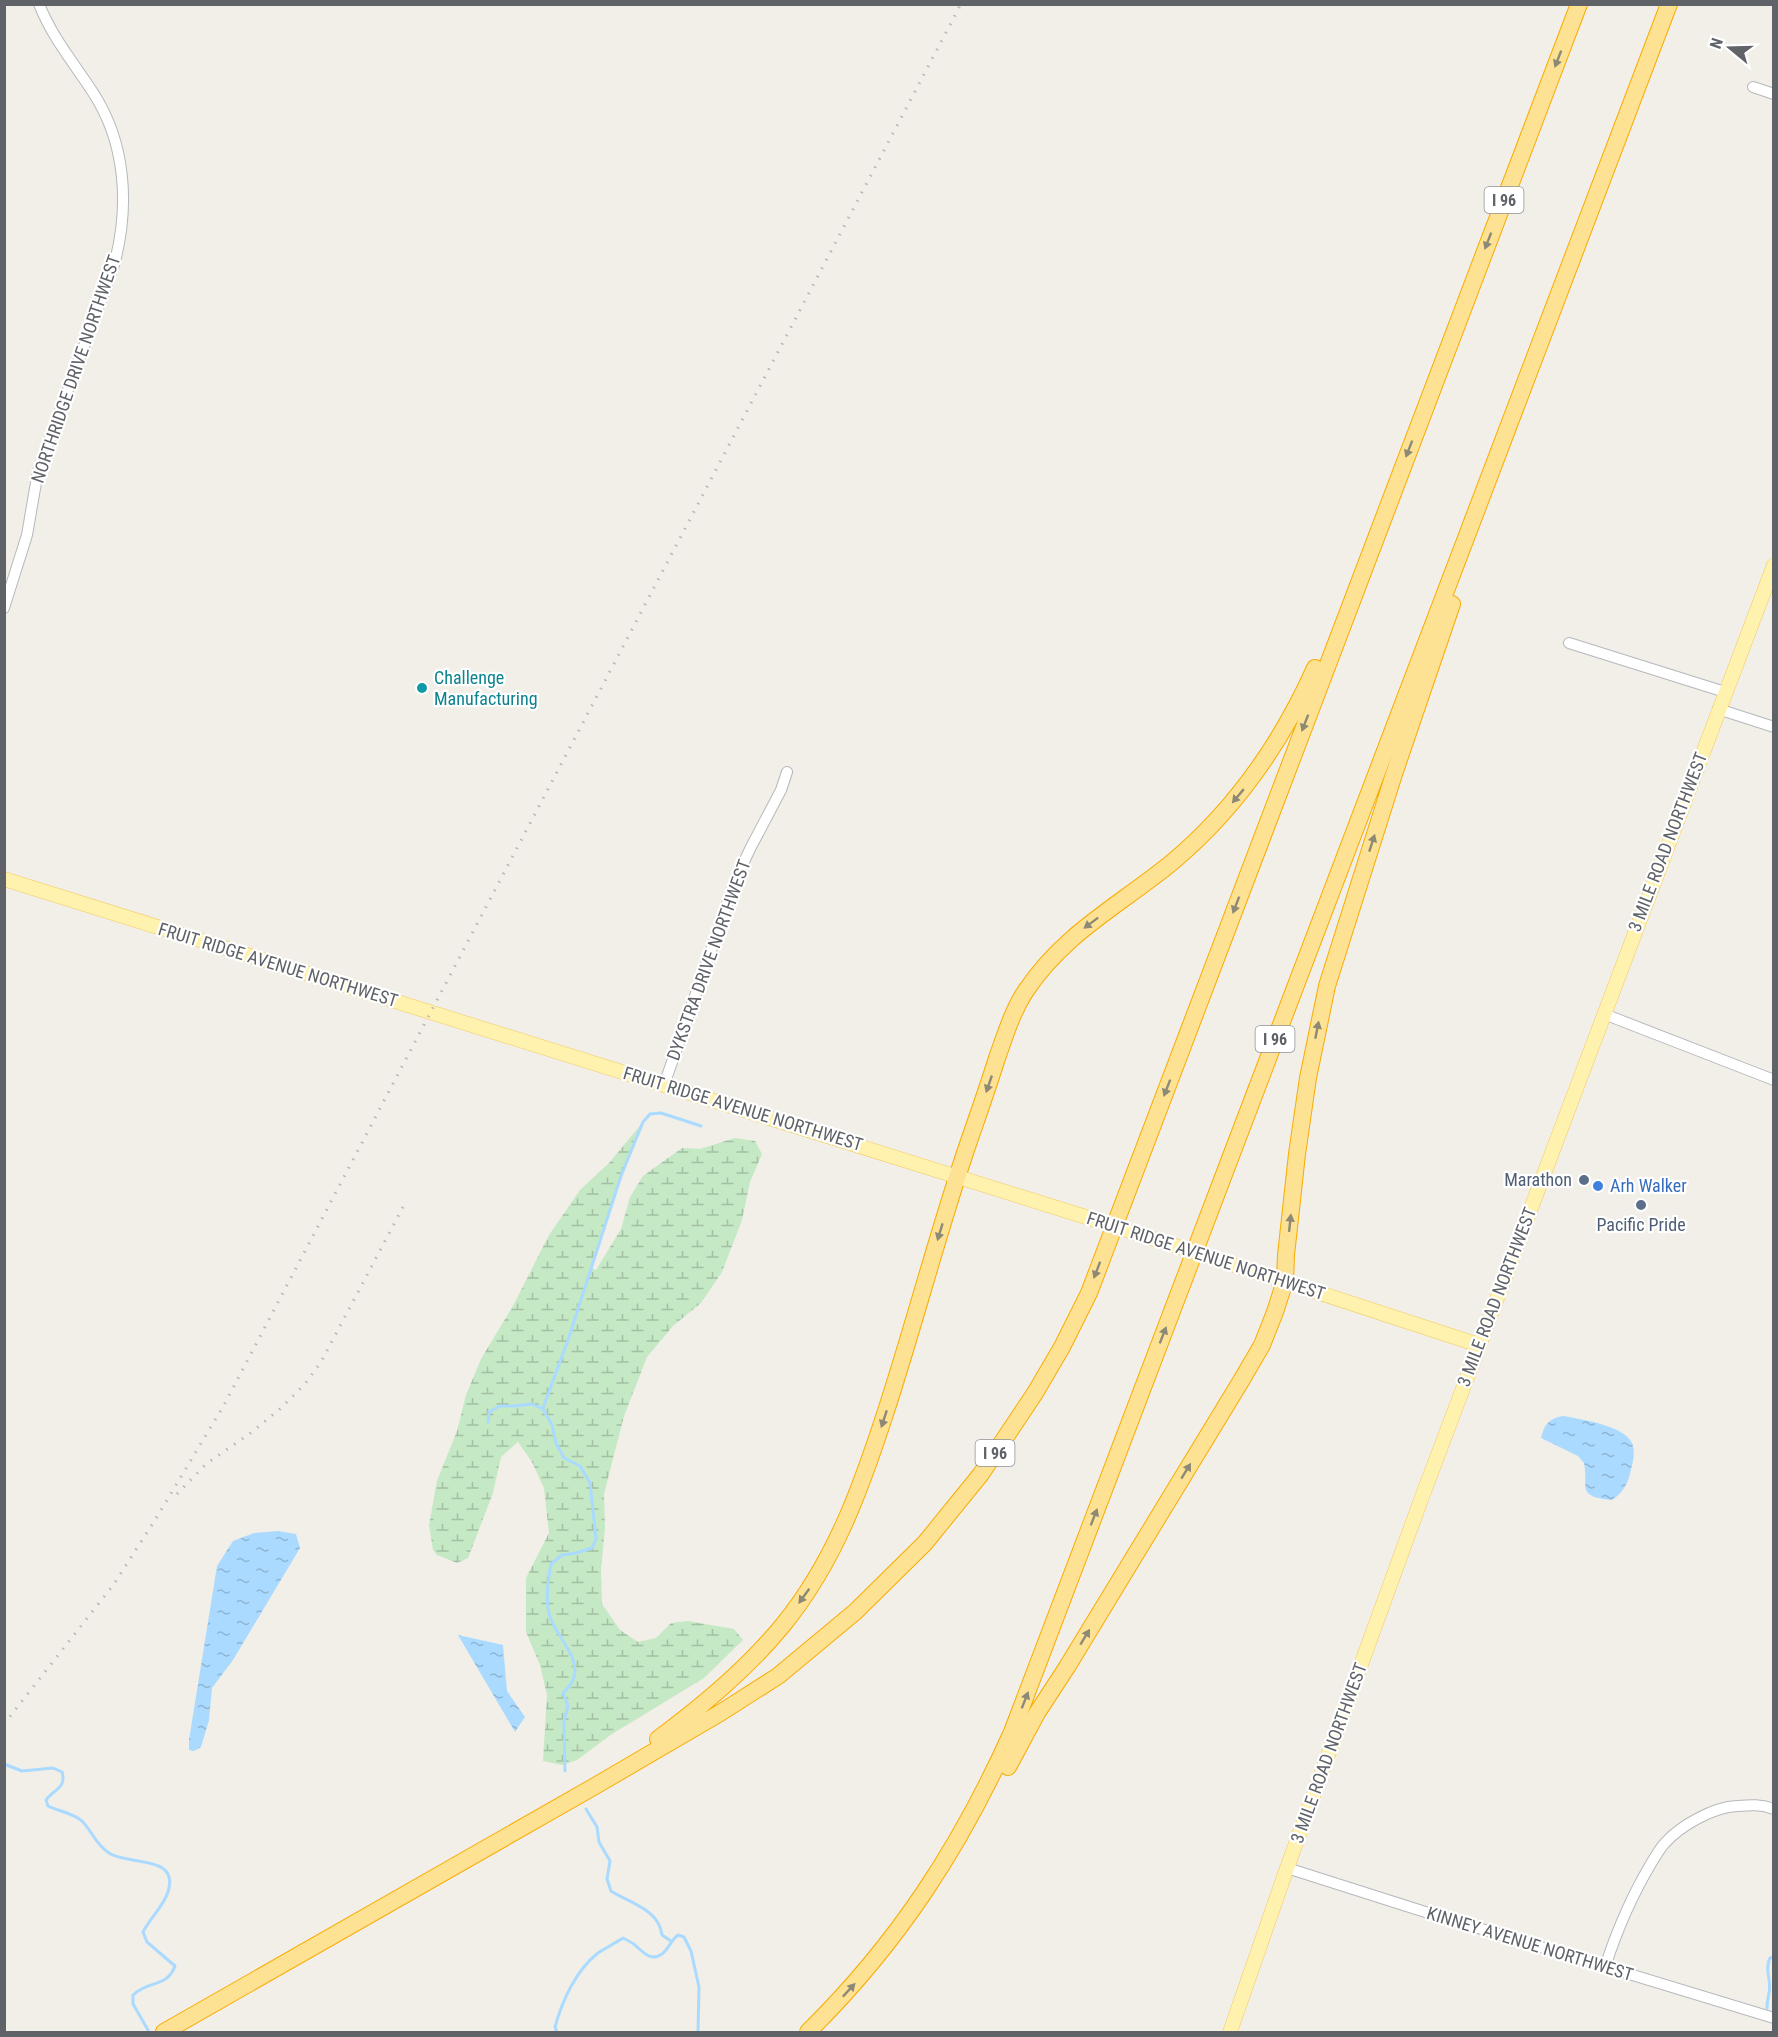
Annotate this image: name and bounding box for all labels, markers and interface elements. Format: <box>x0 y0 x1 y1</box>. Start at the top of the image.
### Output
north arrow <box>1700 18 1760 78</box>
text: N <box>1706 36 1727 51</box>
one-way arrow <box>1553 50 1562 68</box>
road number: I 96 <box>1484 187 1524 213</box>
one-way arrow <box>1483 232 1493 250</box>
street label: NORTHRIDGE DRIVE NORTHWEST <box>27 252 124 486</box>
one-way arrow <box>1403 441 1413 459</box>
place label: Challenge Manufacturing <box>434 667 538 709</box>
marker: Challenge Manufacturing <box>415 681 429 695</box>
one-way arrow <box>1300 714 1309 732</box>
street label: 3 MILE ROAD NORTHWEST <box>1624 749 1711 934</box>
one-way arrow <box>1232 788 1245 803</box>
one-way arrow <box>1368 834 1377 852</box>
street label: DYKSTRA DRIVE NORTHWEST <box>662 857 755 1063</box>
one-way arrow <box>1230 897 1240 915</box>
one-way arrow <box>1083 916 1098 928</box>
street label: FRUIT RIDGE AVENUE NORTHWEST <box>156 918 401 1011</box>
one-way arrow <box>1313 1020 1322 1039</box>
road number: I 96 <box>1256 1026 1294 1052</box>
street label: FRUIT RIDGE AVENUE NORTHWEST <box>621 1062 866 1155</box>
one-way arrow <box>983 1075 993 1093</box>
one-way arrow <box>1161 1079 1171 1097</box>
place label: Marathon <box>1504 1169 1572 1190</box>
marker: Marathon <box>1577 1173 1591 1187</box>
place label: Arh Walker <box>1610 1175 1687 1196</box>
marker: Arh Walker <box>1591 1179 1605 1193</box>
marker: Pacific Pride <box>1634 1198 1648 1212</box>
street label: 3 MILE ROAD NORTHWEST <box>1453 1204 1540 1389</box>
street label: FRUIT RIDGE AVENUE NORTHWEST <box>1084 1207 1328 1304</box>
one-way arrow <box>1285 1213 1294 1232</box>
place label: Pacific Pride <box>1596 1214 1686 1235</box>
one-way arrow <box>935 1223 944 1241</box>
one-way arrow <box>1092 1261 1102 1279</box>
one-way arrow <box>1159 1326 1168 1344</box>
one-way arrow <box>878 1410 888 1428</box>
road number: I 96 <box>976 1440 1014 1466</box>
one-way arrow <box>1181 1463 1192 1479</box>
one-way arrow <box>1089 1508 1099 1526</box>
one-way arrow <box>798 1587 810 1603</box>
one-way arrow <box>1079 1629 1090 1645</box>
street label: 3 MILE ROAD NORTHWEST <box>1286 1660 1371 1846</box>
one-way arrow <box>1021 1691 1030 1709</box>
street label: KINNEY AVENUE NORTHWEST <box>1424 1902 1636 1985</box>
one-way arrow <box>842 1983 856 1998</box>

